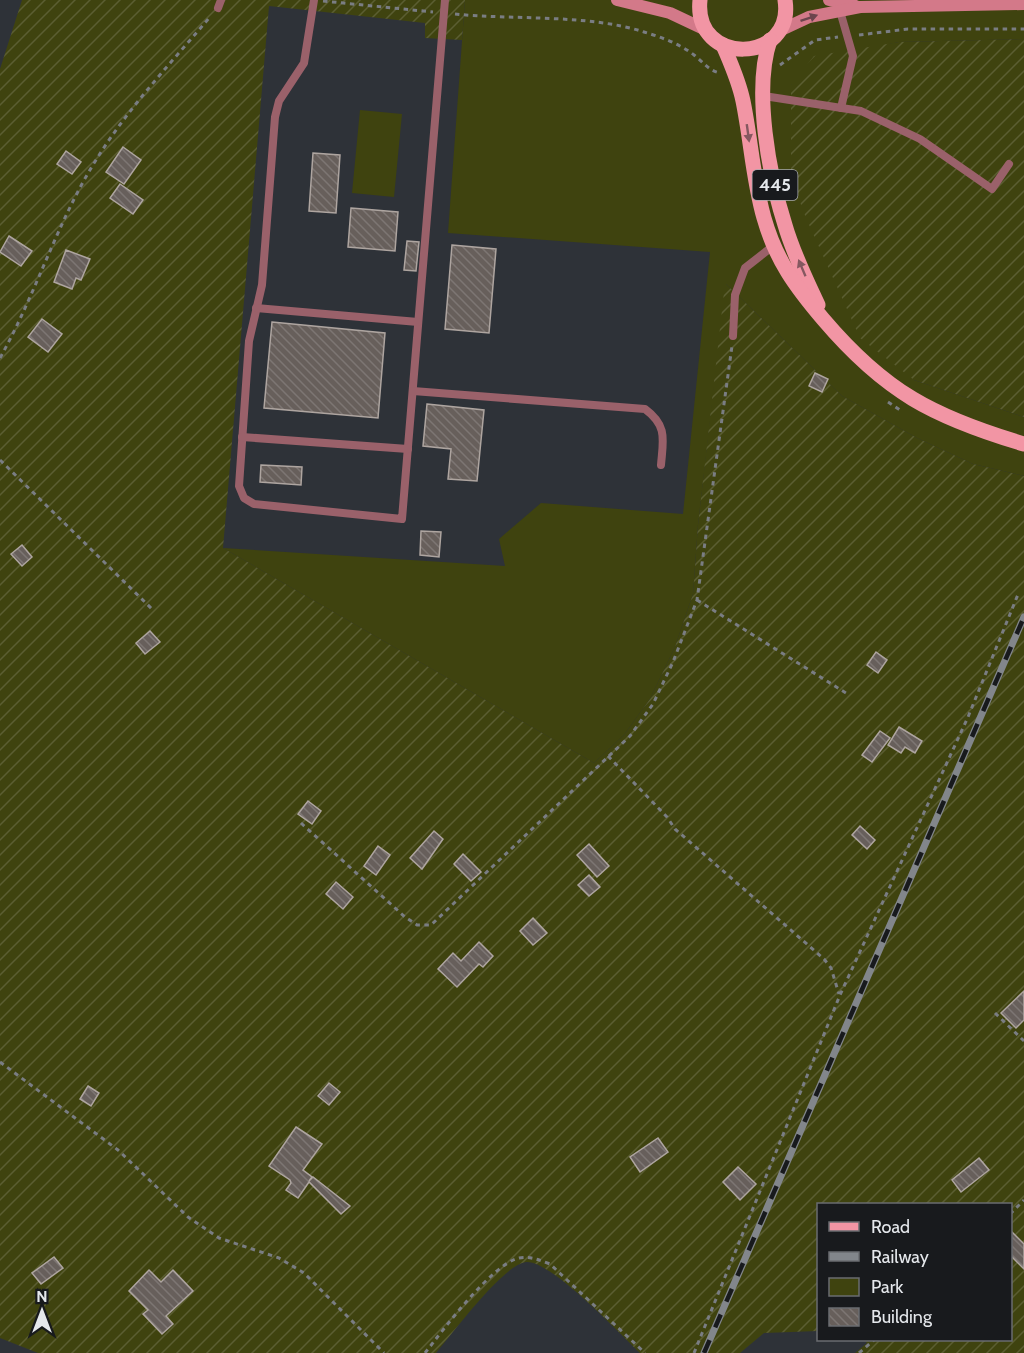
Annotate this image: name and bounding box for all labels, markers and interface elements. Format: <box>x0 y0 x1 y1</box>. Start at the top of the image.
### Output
one-way arrow <box>800 13 818 23</box>
one-way arrow <box>744 123 753 142</box>
road number: 445 <box>752 170 798 200</box>
one-way arrow <box>797 260 806 277</box>
legend <box>817 1203 1012 1341</box>
text: Road <box>871 1216 910 1238</box>
text: Railway <box>871 1246 929 1268</box>
text: Park <box>871 1276 904 1298</box>
north arrow <box>12 1281 72 1341</box>
text: N <box>36 1287 48 1306</box>
text: Building <box>871 1306 933 1328</box>

